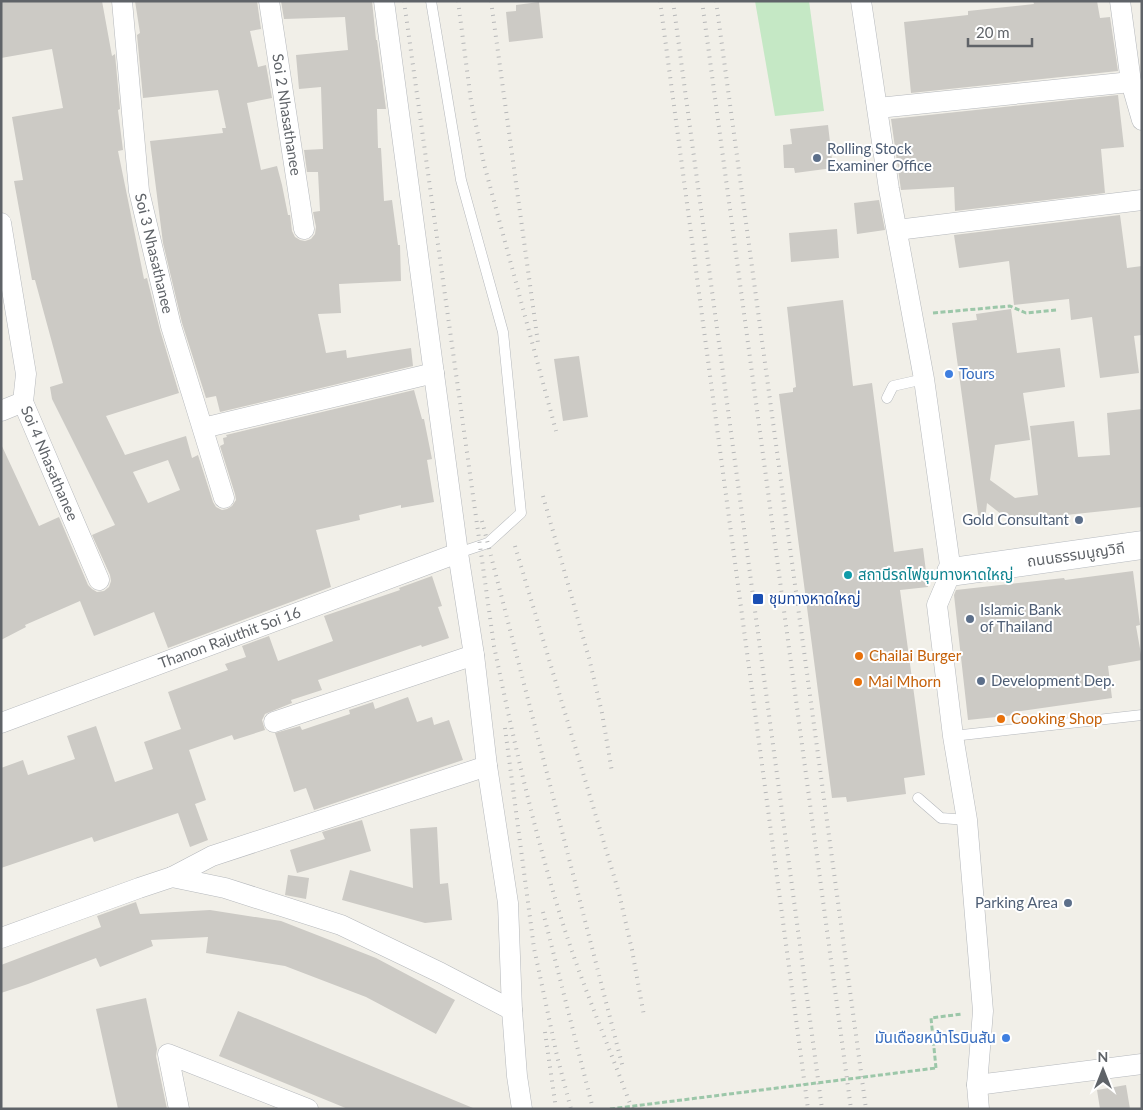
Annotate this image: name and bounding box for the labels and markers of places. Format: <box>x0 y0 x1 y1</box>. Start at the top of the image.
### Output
place label: Rolling Stock Examiner Office <box>827 139 932 174</box>
marker: Rolling Stock Examiner Office <box>811 152 823 164</box>
place label: Tours <box>959 364 995 382</box>
marker: Tours <box>943 368 955 380</box>
place label: Gold Consultant <box>962 510 1070 528</box>
marker: Gold Consultant <box>1073 514 1085 526</box>
place label: สถานีรถไฟชุมทางหาดใหญ่ <box>858 565 1013 584</box>
marker: สถานีรถไฟชุมทางหาดใหญ่ <box>842 569 854 581</box>
place label: ชุมทางหาดใหญ่ <box>769 589 861 608</box>
marker: ชุมทางหาดใหญ่ <box>751 592 765 606</box>
place label: Islamic Bank of Thailand <box>980 600 1062 635</box>
marker: Islamic Bank of Thailand <box>964 613 976 625</box>
place label: Chailai Burger <box>869 646 962 664</box>
marker: Chailai Burger <box>853 650 865 662</box>
place label: Development Dep. <box>991 671 1115 689</box>
place label: Mai Mhorn <box>868 672 941 690</box>
marker: Development Dep. <box>975 675 987 687</box>
marker: Mai Mhorn <box>852 676 864 688</box>
place label: Cooking Shop <box>1011 709 1102 727</box>
marker: Cooking Shop <box>995 713 1007 725</box>
place label: Parking Area <box>975 893 1058 911</box>
marker: Parking Area <box>1062 897 1074 909</box>
place label: มันเดือยหน้าโรบินสัน <box>875 1028 996 1046</box>
marker: มันเดือยหน้าโรบินสัน <box>1000 1032 1012 1044</box>

